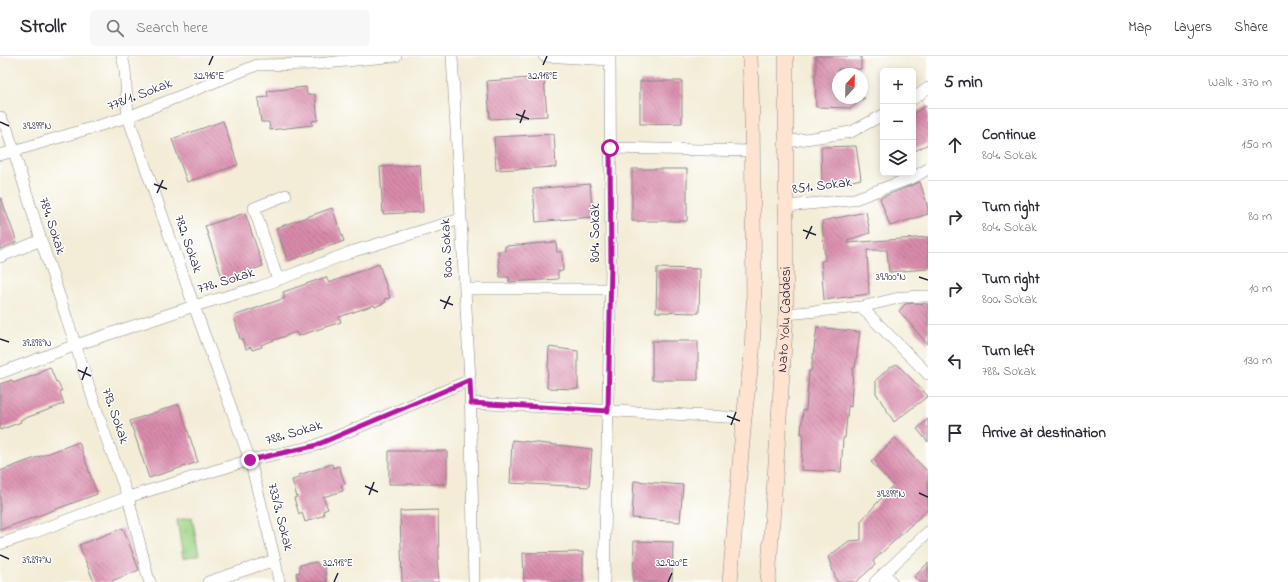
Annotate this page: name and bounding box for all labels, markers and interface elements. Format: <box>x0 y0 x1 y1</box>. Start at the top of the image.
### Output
search box <box>90 10 370 46</box>
text: Strollr <box>20 14 66 41</box>
icon: search <box>104 17 126 39</box>
text: Search here <box>136 17 208 39</box>
text: Map <box>1128 17 1152 38</box>
text: Layers <box>1174 17 1212 38</box>
text: Share <box>1234 17 1268 38</box>
north arrow <box>832 68 868 104</box>
map controls <box>880 68 916 176</box>
button: + <box>880 68 916 104</box>
text: 32.916°E <box>194 69 224 84</box>
text: 32.918°E <box>528 69 558 84</box>
text: 5 min <box>944 70 983 95</box>
street label: 778/1. Sokak <box>105 73 176 117</box>
text: Walk · 370 m <box>1208 73 1272 92</box>
button: − <box>880 104 916 140</box>
text: 39.899°N <box>23 119 51 134</box>
text: Continue <box>982 124 1036 146</box>
icon: ahead <box>944 134 966 156</box>
text: 150 m <box>1241 135 1272 154</box>
route start <box>601 139 619 157</box>
button: layers <box>880 140 916 176</box>
text: 804. Sokak <box>982 146 1037 165</box>
street label: 851. Sokak <box>791 172 854 200</box>
street label: 784. Sokak <box>33 195 71 258</box>
text: Turn right <box>982 196 1040 218</box>
street label: 804. Sokak <box>585 203 606 263</box>
icon: right <box>944 206 966 228</box>
text: 80 m <box>1248 207 1272 226</box>
street label: 782. Sokak <box>168 212 208 277</box>
street label: 800. Sokak <box>435 217 459 278</box>
text: 804. Sokak <box>982 218 1037 237</box>
street label: 778. Sokak <box>195 262 258 300</box>
street label: Nato Yolu Caddesi <box>772 267 797 373</box>
text: Turn right <box>982 268 1040 290</box>
text: 39.900°N <box>876 270 906 285</box>
icon: right <box>944 278 966 300</box>
text: 10 m <box>1249 279 1272 298</box>
text: 800. Sokak <box>982 290 1037 309</box>
text: 39.898°N <box>22 336 52 351</box>
text: Turn left <box>982 340 1035 362</box>
icon: left <box>944 350 966 372</box>
text: 130 m <box>1244 351 1272 370</box>
text: 788. Sokak <box>982 362 1036 381</box>
street label: 793. Sokak <box>96 385 135 448</box>
street label: 788. Sokak <box>263 415 326 451</box>
icon: arrive <box>944 422 966 444</box>
text: Arrive at destination <box>982 422 1106 444</box>
route end <box>241 451 259 469</box>
street label: 733/3. Sokak <box>261 481 299 554</box>
text: 39.899°N <box>877 487 905 502</box>
text: 39.897°N <box>22 553 52 568</box>
text: 32.918°E <box>323 556 353 571</box>
text: 32.920°E <box>656 556 688 571</box>

